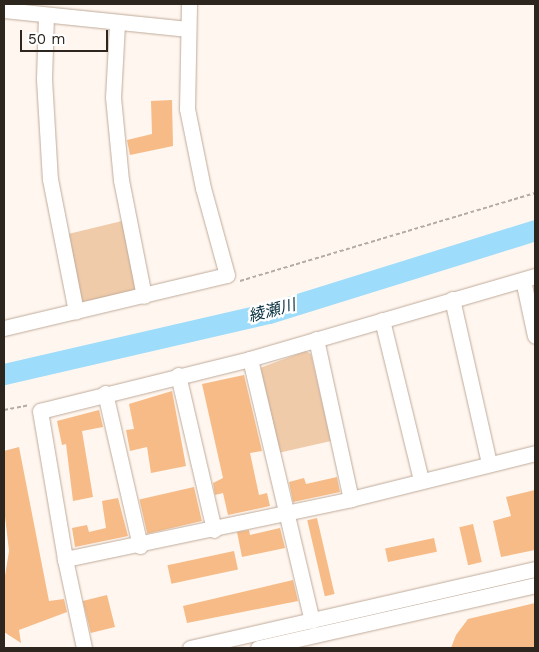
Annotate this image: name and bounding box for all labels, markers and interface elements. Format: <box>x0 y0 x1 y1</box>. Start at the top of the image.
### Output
scale bar <box>22 20 110 52</box>
text: 50 m <box>28 30 65 48</box>
water label: 綾瀬川 <box>246 296 298 326</box>

